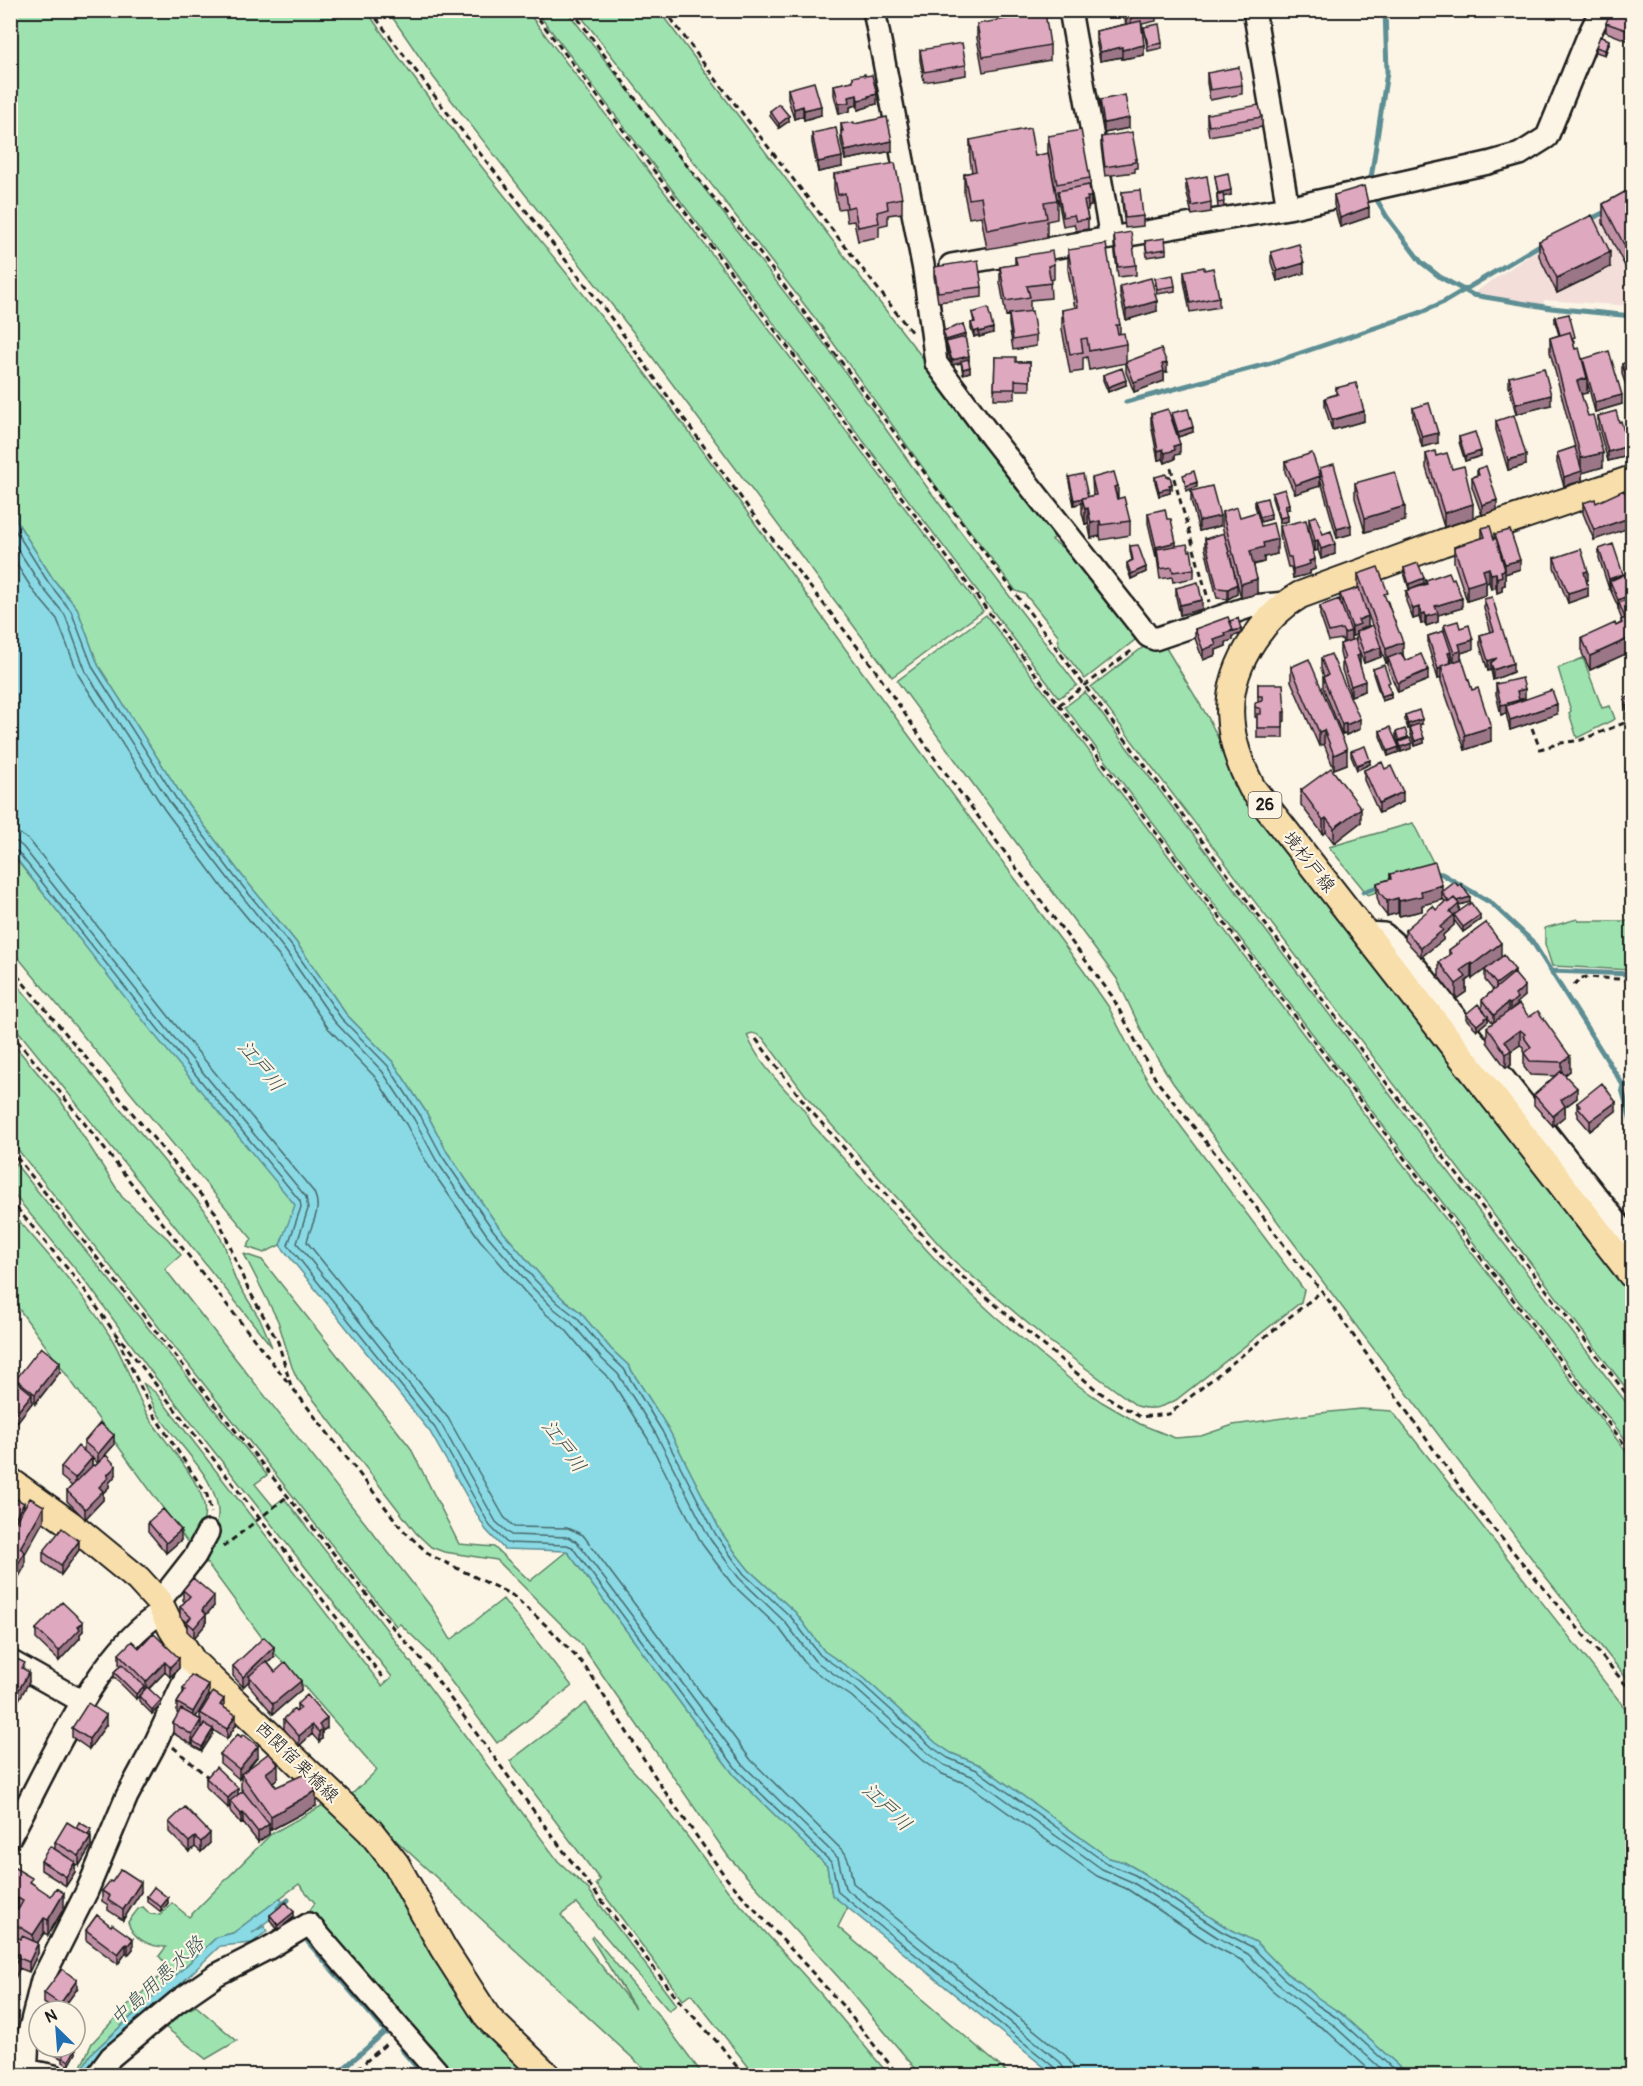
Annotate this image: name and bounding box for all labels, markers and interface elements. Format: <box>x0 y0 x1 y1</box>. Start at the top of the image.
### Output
road number: 26 <box>1248 792 1282 818</box>
street label: 境杉戸線 <box>1278 827 1340 897</box>
water label: 江戸川 <box>232 1035 290 1097</box>
water label: 江戸川 <box>536 1414 592 1478</box>
street label: 西関宿栗橋線 <box>250 1716 344 1808</box>
water label: 江戸川 <box>857 1777 917 1837</box>
water label: 中島用悪水路 <box>105 1930 210 2031</box>
north arrow <box>27 1999 87 2059</box>
text: N <box>42 2005 60 2028</box>

